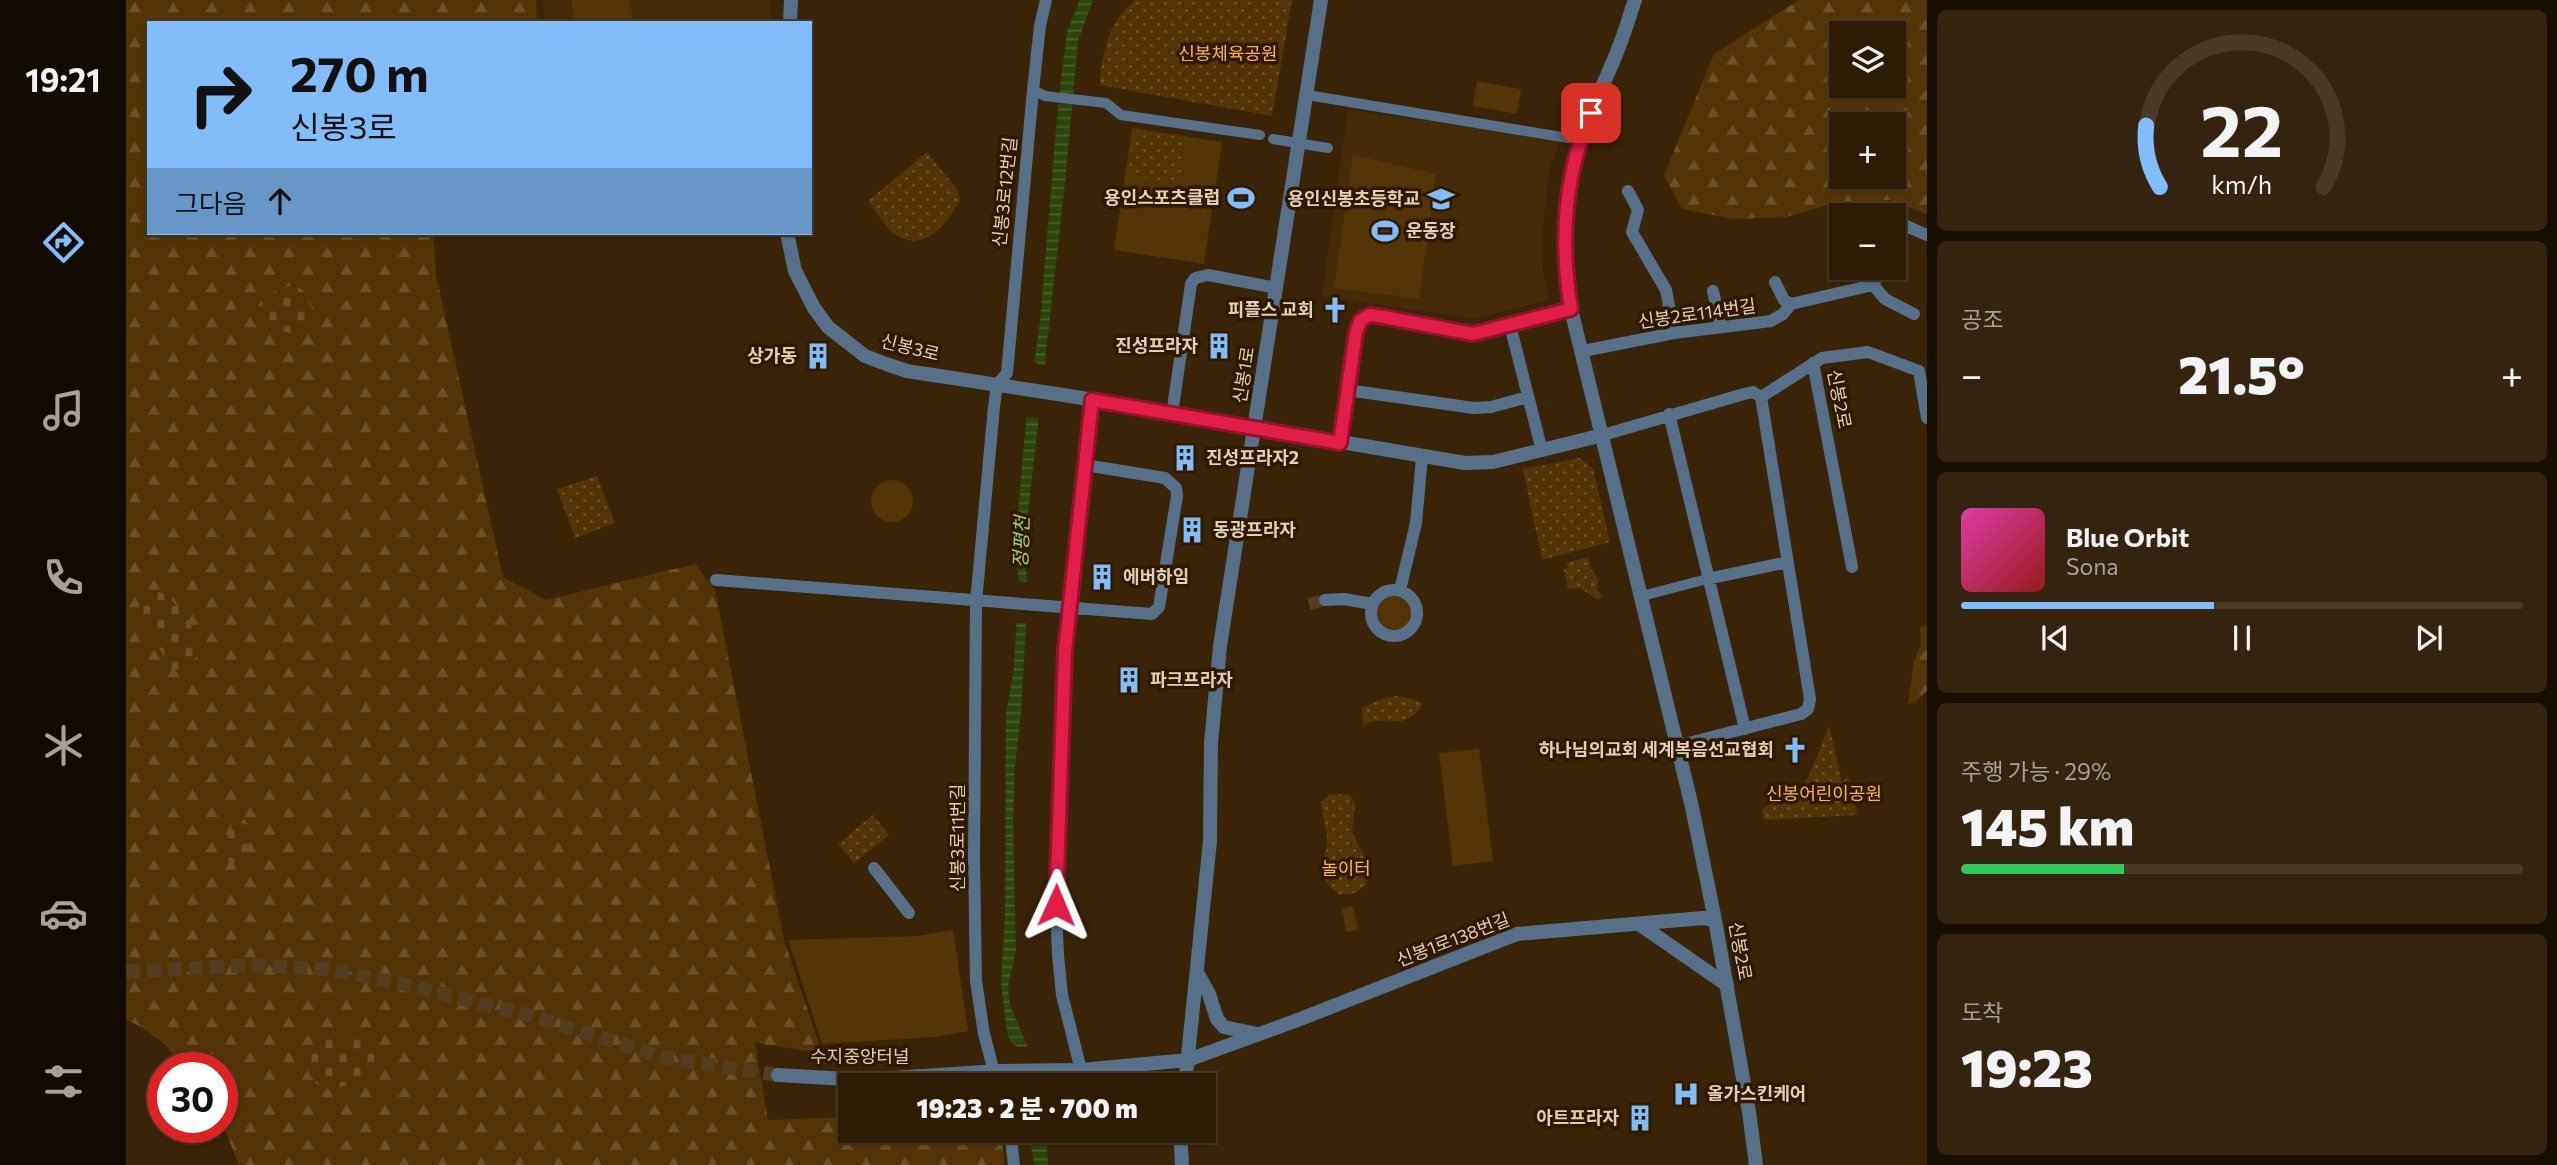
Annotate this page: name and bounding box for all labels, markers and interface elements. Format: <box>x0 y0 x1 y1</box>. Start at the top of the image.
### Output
map controls <box>1829 21 1906 280</box>
button: layers <box>1829 21 1906 98</box>
text: 270 m <box>290 42 429 102</box>
park label: 신봉체육공원 <box>1178 42 1278 64</box>
icon: right <box>175 49 266 140</box>
text: 19:21 <box>25 59 101 99</box>
pin <box>1561 83 1621 143</box>
text: 22 <box>2201 83 2283 172</box>
icon: arrive <box>1572 94 1610 132</box>
text: 신봉3로 <box>290 106 397 146</box>
button: + <box>1829 112 1906 189</box>
street label: 신봉3로12번길 <box>987 136 1021 248</box>
text: km/h <box>2212 168 2272 198</box>
icon: ahead <box>261 182 299 220</box>
sports icon: 용인스포츠클럽 <box>1226 183 1256 213</box>
school or university icon: 용인신봉초등학교 <box>1426 184 1456 214</box>
place label: 용인스포츠클럽 <box>1104 186 1220 208</box>
text: 그다음 <box>175 187 247 218</box>
place label: 용인신봉초등학교 <box>1288 187 1420 209</box>
button: − <box>1829 203 1906 280</box>
sports icon: 운동장 <box>1370 216 1400 246</box>
icon: directions <box>39 218 88 267</box>
place label: 운동장 <box>1406 219 1456 241</box>
street label: 신봉2로114번길 <box>1636 294 1757 332</box>
church icon: 피플스 교회 <box>1320 295 1350 325</box>
place label: 피플스 교회 <box>1228 298 1314 320</box>
text: 공조 <box>1961 305 2003 333</box>
street label: 신봉3로 <box>878 329 942 365</box>
building icon: 진성프라자 <box>1204 331 1234 361</box>
place label: 진성프라자 <box>1115 334 1198 356</box>
building icon: 상가동 <box>803 341 833 371</box>
text: 21.5° <box>2178 341 2305 405</box>
place label: 상가동 <box>747 344 797 366</box>
street label: 신봉1로 <box>1228 345 1258 405</box>
text: − <box>1961 350 1983 397</box>
text: + <box>2501 350 2523 397</box>
street label: 신봉2로 <box>1823 367 1856 430</box>
icon: music <box>39 386 88 435</box>
building icon: 진성프라자2 <box>1170 443 1200 473</box>
place label: 진성프라자2 <box>1206 446 1299 468</box>
water label: 정평천 <box>1008 514 1033 569</box>
building icon: 동광프라자 <box>1177 515 1207 545</box>
place label: 동광프라자 <box>1213 518 1296 540</box>
text: Blue Orbit <box>2066 521 2189 552</box>
text: Sona <box>2066 552 2118 580</box>
icon: phone <box>39 553 88 602</box>
building icon: 에버하임 <box>1087 562 1117 592</box>
place label: 에버하임 <box>1123 565 1189 587</box>
icon: previous <box>2036 619 2074 657</box>
icon: pause <box>2223 619 2261 657</box>
icon: next <box>2410 619 2448 657</box>
building icon: 파크프라자 <box>1114 665 1144 695</box>
place label: 파크프라자 <box>1150 668 1233 690</box>
icon: climate <box>39 721 88 770</box>
church icon: 하나님의교회 세계복음선교협회 <box>1780 735 1810 765</box>
place label: 하나님의교회 세계복음선교협회 <box>1539 738 1774 760</box>
text: 주행 가능 · 29% <box>1961 757 2111 785</box>
park label: 신봉어린이공원 <box>1766 782 1882 804</box>
street label: 신봉3로11번길 <box>946 784 968 892</box>
text: 145 km <box>1961 793 2134 857</box>
park label: 놀이터 <box>1321 857 1371 879</box>
position arrow <box>1019 868 1093 942</box>
icon: car <box>39 889 88 938</box>
street label: 신봉1로138번길 <box>1393 907 1512 971</box>
street label: 신봉2로 <box>1725 920 1757 982</box>
text: 도착 <box>1961 998 2003 1026</box>
text: 19:23 <box>1961 1034 2093 1098</box>
street label: 수지중앙터널 <box>810 1045 910 1067</box>
speed limit sign: 30 <box>147 1052 238 1143</box>
icon: filters <box>39 1057 88 1106</box>
hospital icon: 올가스킨케어 <box>1671 1079 1701 1109</box>
place label: 올가스킨케어 <box>1707 1082 1806 1104</box>
text: 19:23 · 2 분 · 700 m <box>916 1092 1138 1123</box>
building icon: 아트프라자 <box>1625 1103 1655 1133</box>
place label: 아트프라자 <box>1536 1106 1619 1128</box>

